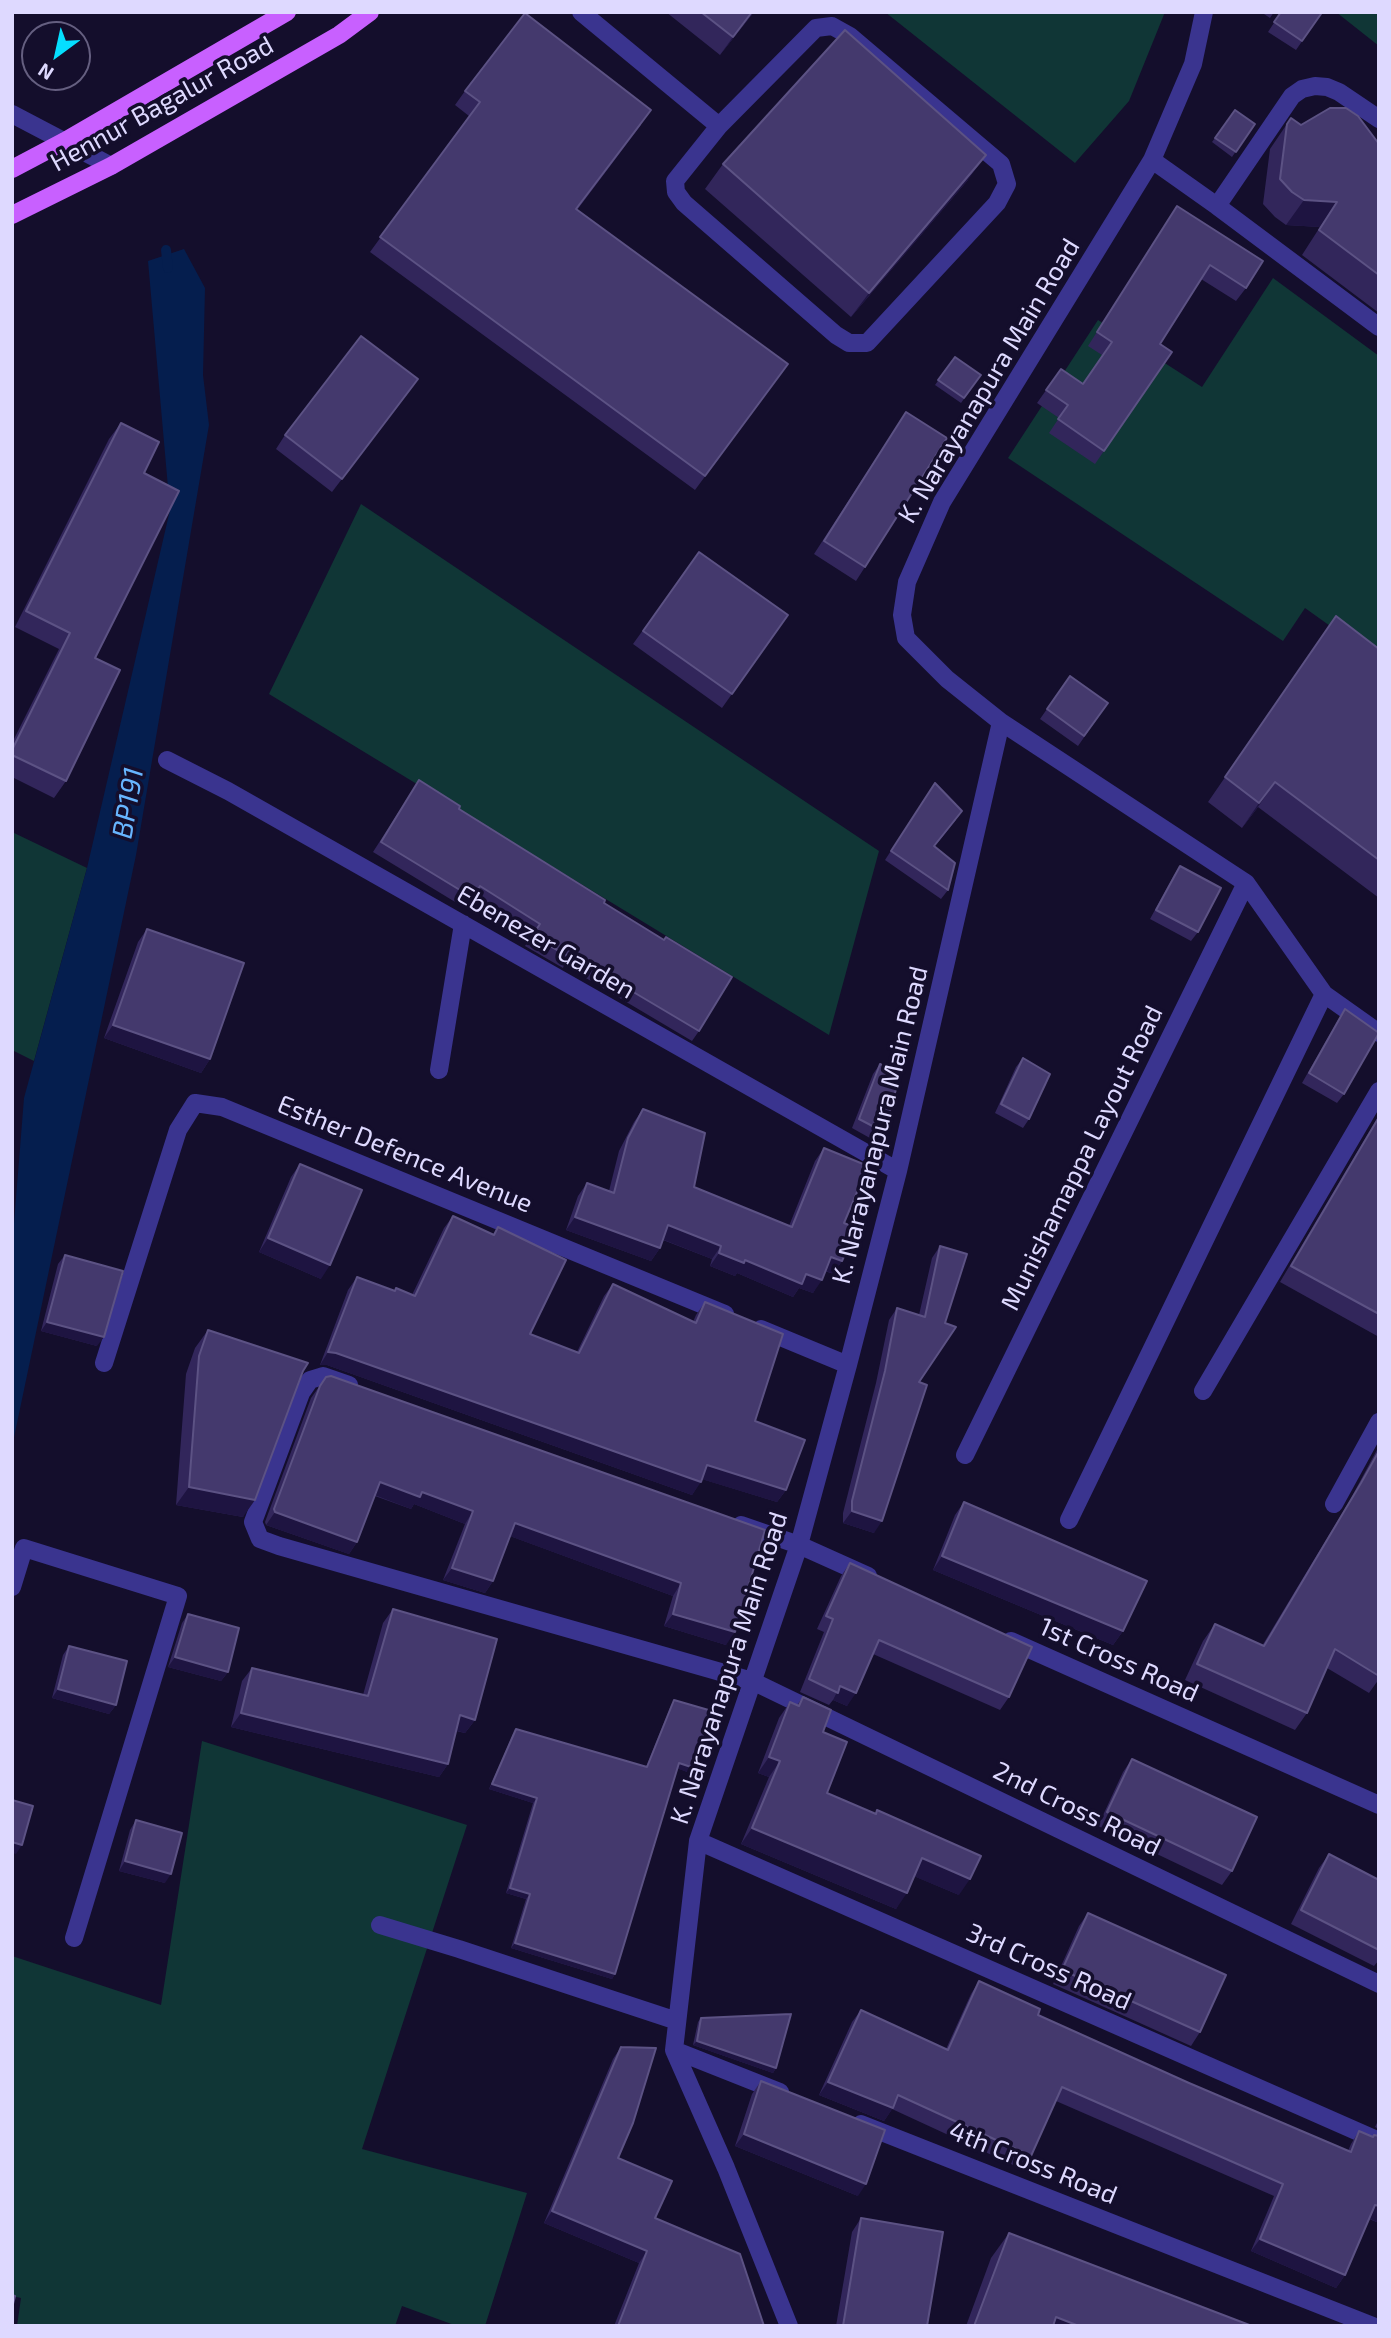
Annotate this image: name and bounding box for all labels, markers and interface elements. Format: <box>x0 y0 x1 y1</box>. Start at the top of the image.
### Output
north arrow <box>21 21 91 91</box>
street label: Hennur Bagalur Road <box>45 30 279 178</box>
text: N <box>33 59 57 86</box>
street label: K. Narayanapura Main Road <box>892 233 1086 529</box>
water label: BP191 <box>105 765 151 841</box>
street label: Ebenezer Garden <box>451 878 641 1006</box>
street label: K. Narayanapura Main Road <box>825 963 935 1287</box>
street label: Munishamappa Layout Road <box>994 1000 1170 1316</box>
street label: Esther Defence Avenue <box>273 1089 537 1219</box>
street label: K. Narayanapura Main Road <box>664 1508 794 1828</box>
street label: 1st Cross Road <box>1035 1611 1203 1709</box>
street label: 2nd Cross Road <box>988 1755 1166 1863</box>
street label: 3rd Cross Road <box>962 1917 1136 2017</box>
street label: 4th Cross Road <box>944 2115 1122 2211</box>

